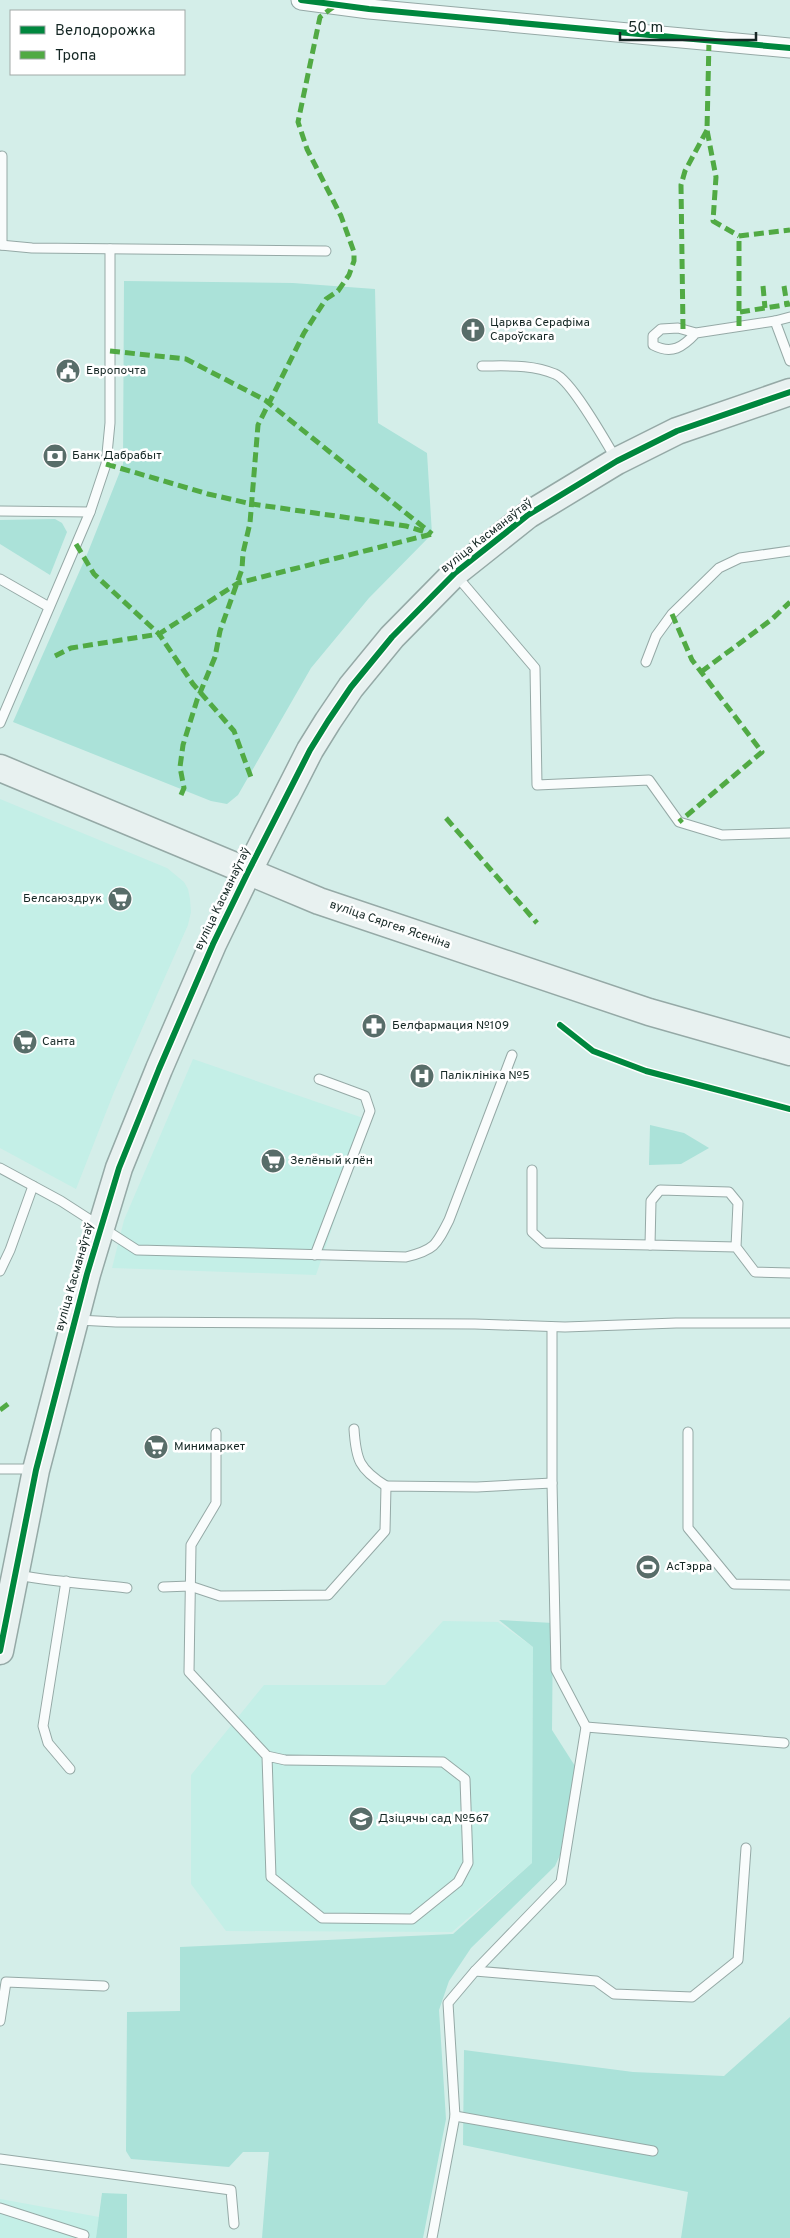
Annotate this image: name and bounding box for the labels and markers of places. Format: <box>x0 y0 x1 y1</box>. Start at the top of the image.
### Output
place label: Царква Серафіма Сароўскага <box>490 315 590 345</box>
church icon: Царква Серафіма Сароўскага <box>460 317 486 343</box>
public building icon: Европочта <box>55 358 81 384</box>
place label: Европочта <box>86 363 146 379</box>
bank icon: Банк Дабрабыт <box>42 443 68 469</box>
place label: Банк Дабрабыт <box>72 448 162 464</box>
supermarket icon: Белсаюздрук <box>107 886 133 912</box>
place label: Белсаюздрук <box>23 891 102 907</box>
pharmacy icon: Белфармация №109 <box>361 1013 387 1039</box>
place label: Белфармация №109 <box>392 1018 509 1034</box>
supermarket icon: Санта <box>12 1029 38 1055</box>
place label: Санта <box>42 1034 75 1050</box>
hospital icon: Паліклініка №5 <box>409 1063 435 1089</box>
place label: Паліклініка №5 <box>440 1068 530 1084</box>
supermarket icon: Зелёный клён <box>260 1148 286 1174</box>
place label: Зелёный клён <box>290 1153 373 1169</box>
supermarket icon: Минимаркет <box>143 1434 169 1460</box>
place label: Минимаркет <box>174 1439 246 1455</box>
sports icon: АсТэрра <box>635 1554 661 1580</box>
place label: АсТэрра <box>666 1559 712 1575</box>
school or university icon: Дзіцячы сад №567 <box>348 1806 374 1832</box>
place label: Дзіцячы сад №567 <box>378 1811 489 1827</box>

